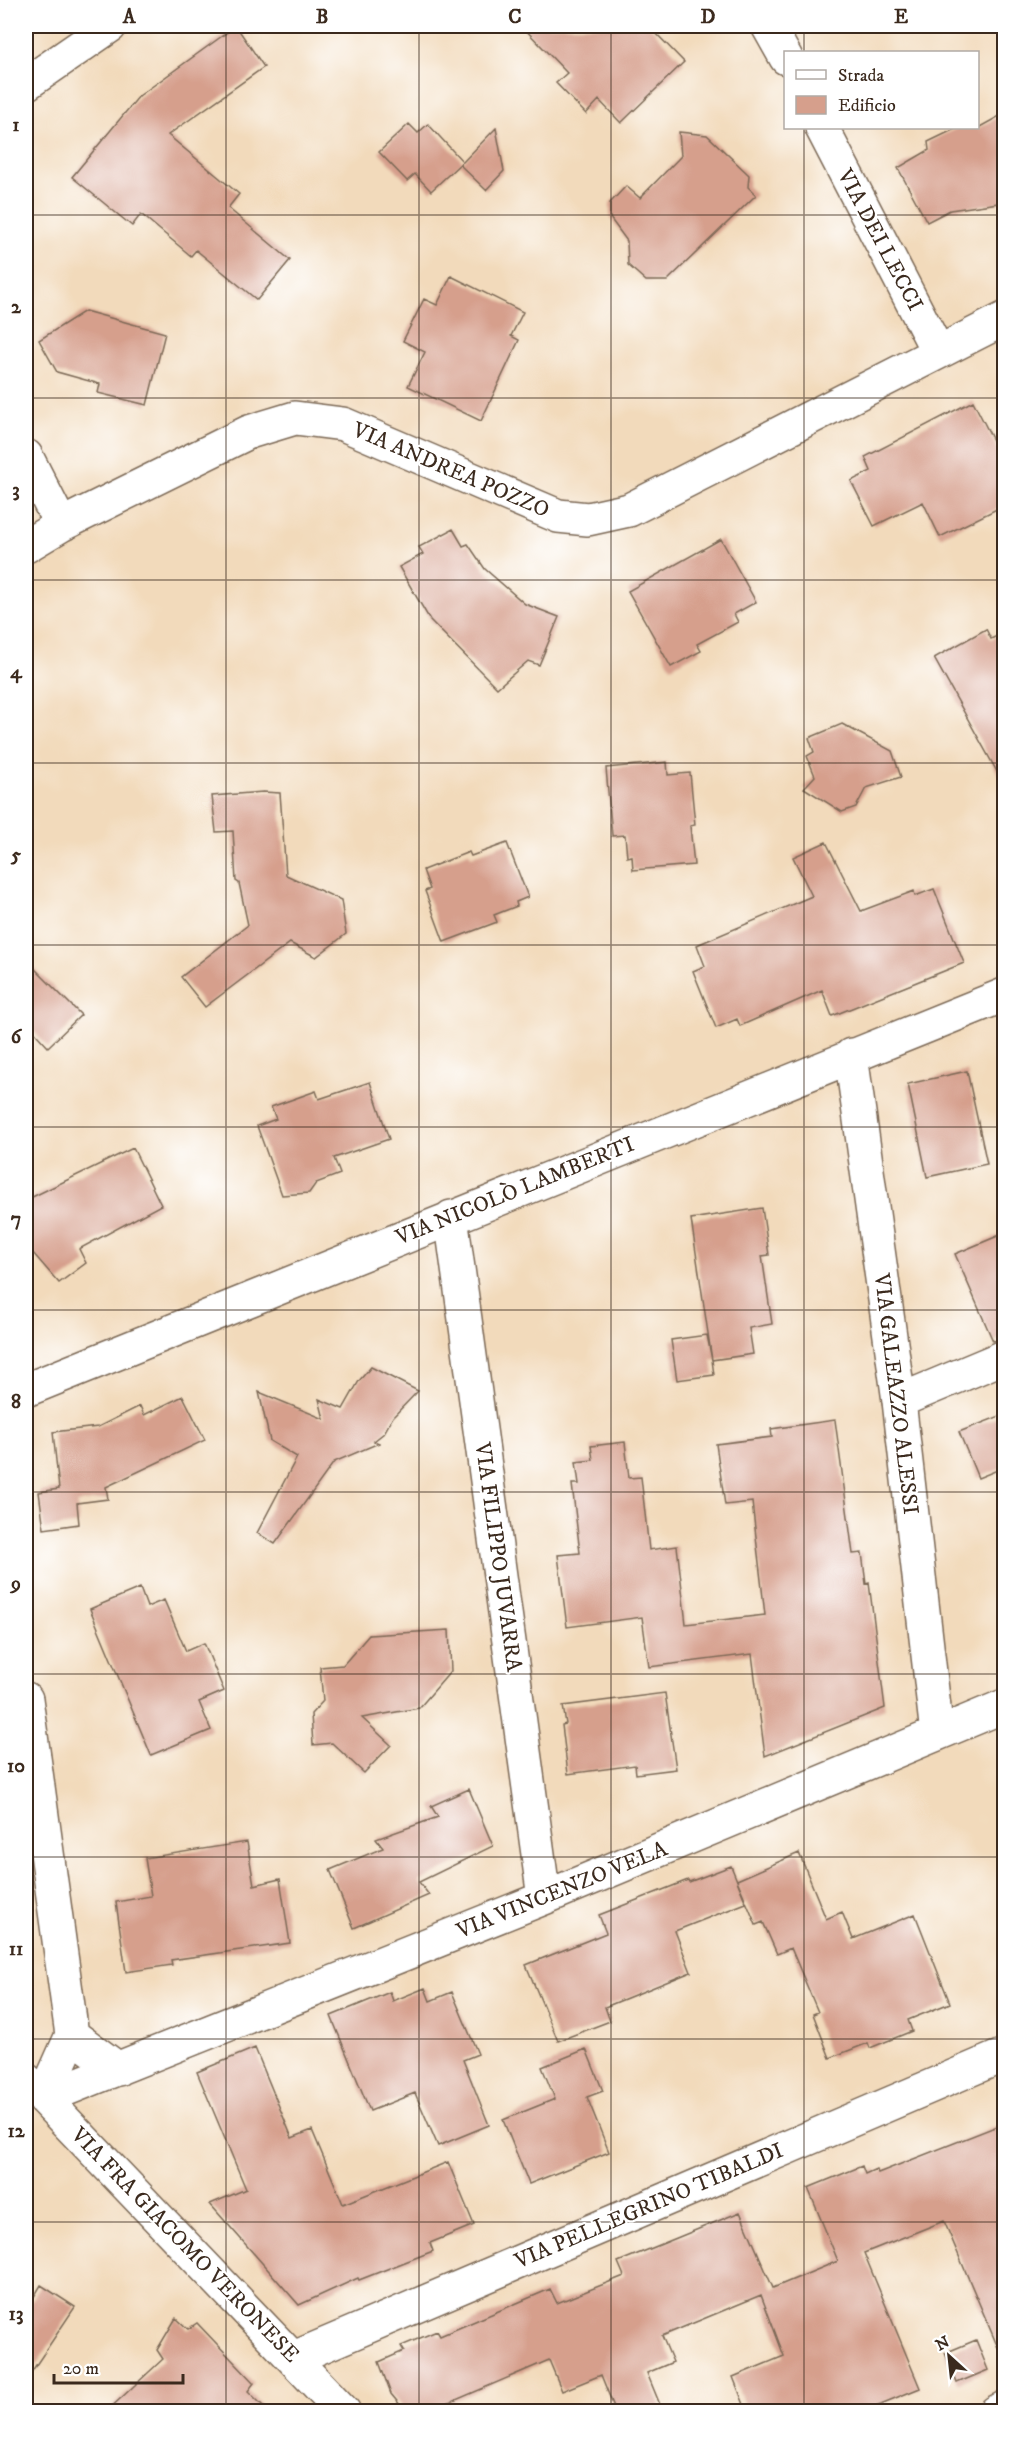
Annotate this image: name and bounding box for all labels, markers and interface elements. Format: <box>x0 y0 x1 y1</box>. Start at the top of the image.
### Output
text: A <box>122 5 137 30</box>
text: B <box>316 5 328 30</box>
text: C <box>508 5 522 30</box>
text: D <box>701 5 716 30</box>
text: E <box>894 5 908 30</box>
legend <box>784 51 979 129</box>
text: Strada <box>838 65 885 87</box>
text: Edificio <box>838 95 896 117</box>
text: 1 <box>12 113 20 138</box>
street label: VIA DEI LECCI <box>831 163 929 316</box>
text: 2 <box>11 295 22 320</box>
street label: VIA ANDREA POZZO <box>348 416 553 524</box>
text: 3 <box>12 478 20 503</box>
text: 4 <box>10 660 23 685</box>
text: 5 <box>10 843 21 868</box>
text: 6 <box>11 1025 23 1050</box>
street label: VIA NICOLÒ LAMBERTI <box>390 1130 638 1252</box>
text: 7 <box>11 1207 21 1232</box>
street label: VIA GALEAZZO ALESSI <box>868 1271 924 1516</box>
text: 8 <box>11 1390 21 1415</box>
street label: VIA FILIPPO JUVARRA <box>468 1440 528 1674</box>
text: 9 <box>9 1572 21 1597</box>
text: 10 <box>7 1754 25 1779</box>
street label: VIA VINCENZO VELA <box>452 1835 672 1945</box>
text: 11 <box>9 1937 23 1962</box>
text: 12 <box>7 2119 26 2144</box>
street label: VIA FRA GIACOMO VERONESE <box>64 2121 305 2368</box>
street label: VIA PELLEGRINO TIBALDI <box>510 2137 787 2275</box>
text: 13 <box>9 2302 23 2327</box>
north arrow <box>919 2326 979 2386</box>
text: N <box>932 2332 953 2355</box>
scale bar <box>54 2347 183 2385</box>
text: 20 m <box>63 2358 99 2380</box>

